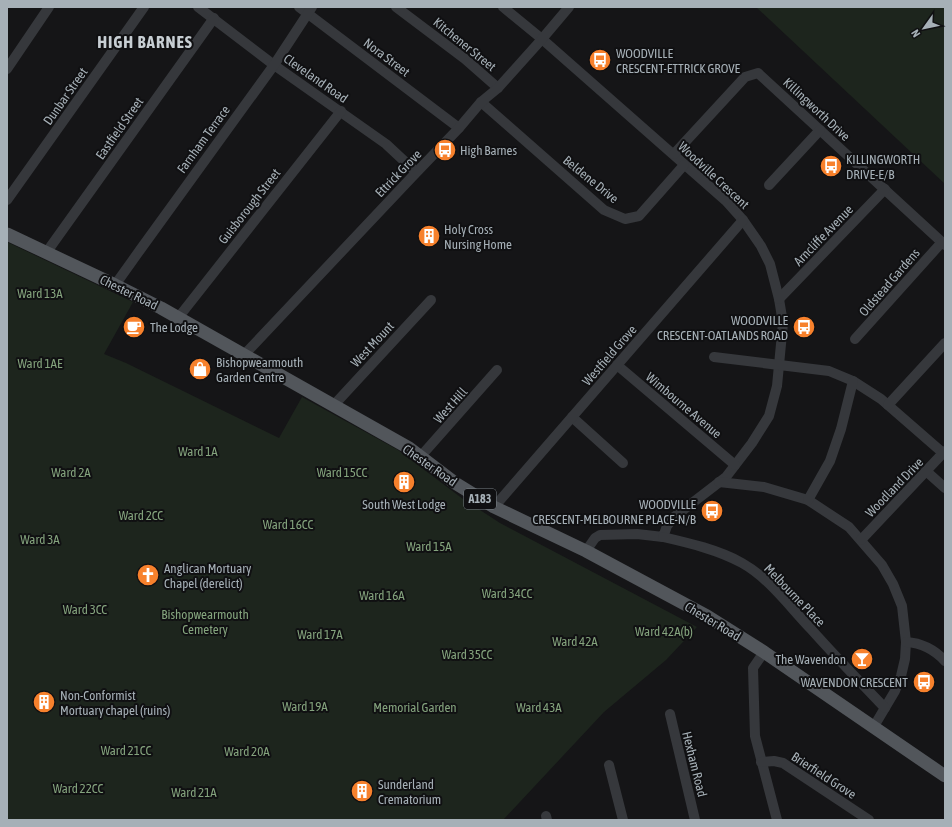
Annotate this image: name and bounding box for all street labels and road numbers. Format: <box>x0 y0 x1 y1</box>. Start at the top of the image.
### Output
street label: Kitchener Street <box>430 15 499 74</box>
street label: Nora Street <box>361 35 413 80</box>
street label: Cleveland Road <box>281 51 351 106</box>
street label: Dunbar Street <box>40 65 91 128</box>
street label: Killingworth Drive <box>780 75 853 144</box>
street label: Eastfield Street <box>93 94 146 162</box>
street label: Farnham Terrace <box>174 103 233 176</box>
street label: Woodville Crescent <box>675 139 752 212</box>
street label: Ettrick Grove <box>372 146 425 200</box>
street label: Beldene Drive <box>560 153 621 206</box>
street label: Guisborough Street <box>215 165 284 247</box>
street label: Arncliffe Avenue <box>791 202 856 269</box>
street label: Oldstead Gardens <box>856 245 923 319</box>
street label: Chester Road <box>97 272 160 313</box>
street label: West Mount <box>348 318 397 370</box>
street label: Westfield Grove <box>579 322 640 388</box>
street label: Wimbourne Avenue <box>643 369 725 441</box>
street label: West Hill <box>431 384 471 426</box>
street label: Chester Road <box>400 441 460 490</box>
street label: Woodland Drive <box>862 455 926 520</box>
road number: A183 <box>464 489 496 509</box>
street label: Melbourne Place <box>761 561 828 630</box>
street label: Chester Road <box>682 599 743 644</box>
street label: Hexham Road <box>679 730 710 798</box>
street label: Brierfield Grove <box>789 749 859 802</box>

